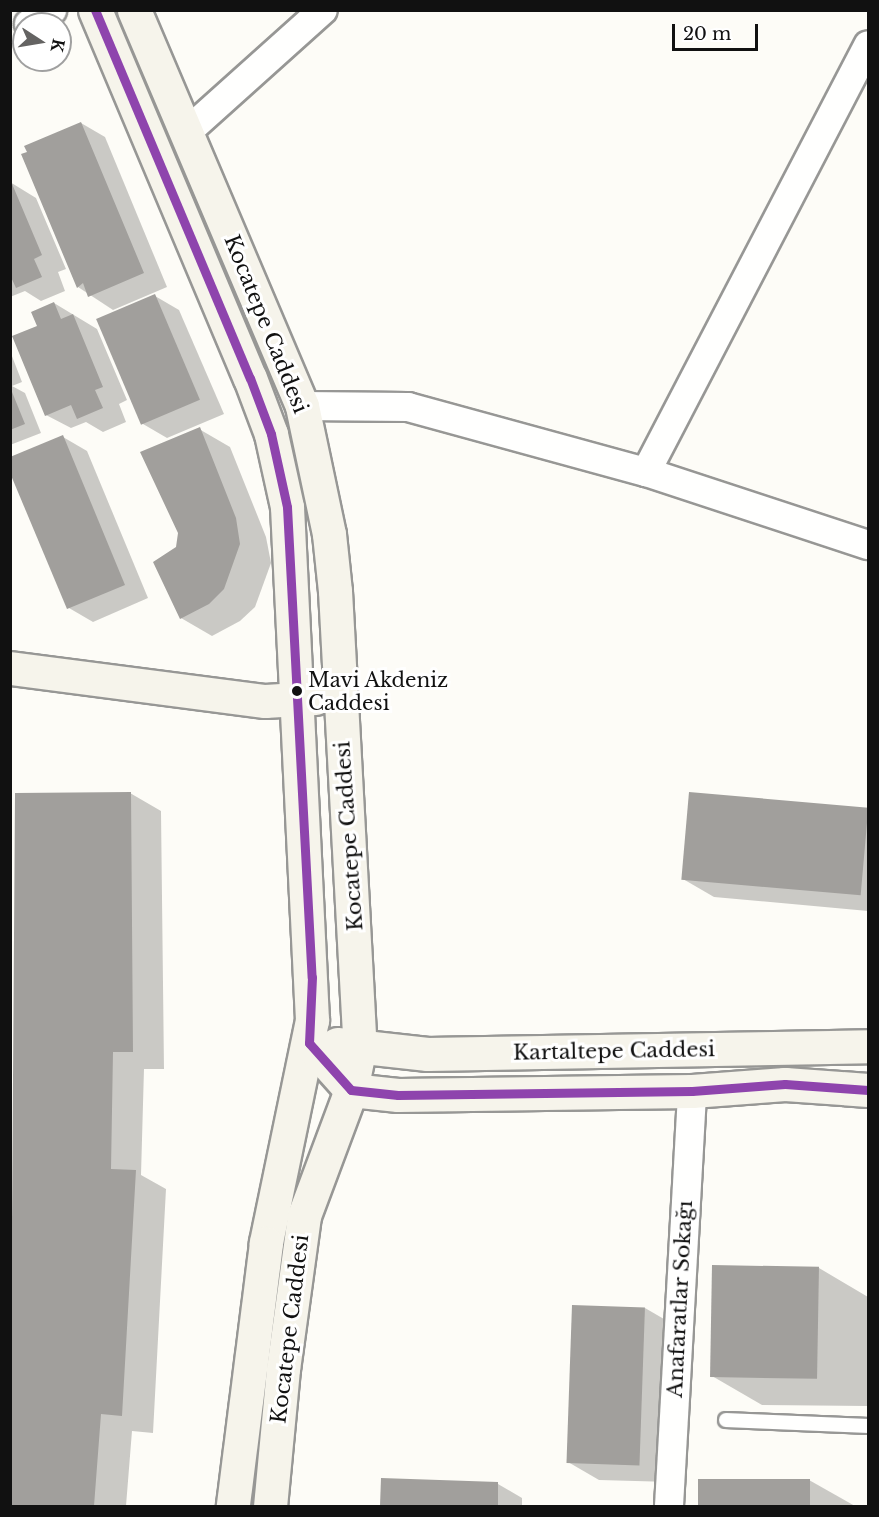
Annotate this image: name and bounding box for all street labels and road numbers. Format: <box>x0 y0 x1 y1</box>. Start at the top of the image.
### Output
street label: Kocatepe Caddesi <box>219 231 313 417</box>
street label: Kocatepe Caddesi <box>330 740 368 932</box>
street label: Kartaltepe Caddesi <box>513 1037 715 1065</box>
street label: Anafaratlar Sokağı <box>662 1199 698 1399</box>
street label: Kocatepe Caddesi <box>266 1233 314 1425</box>

